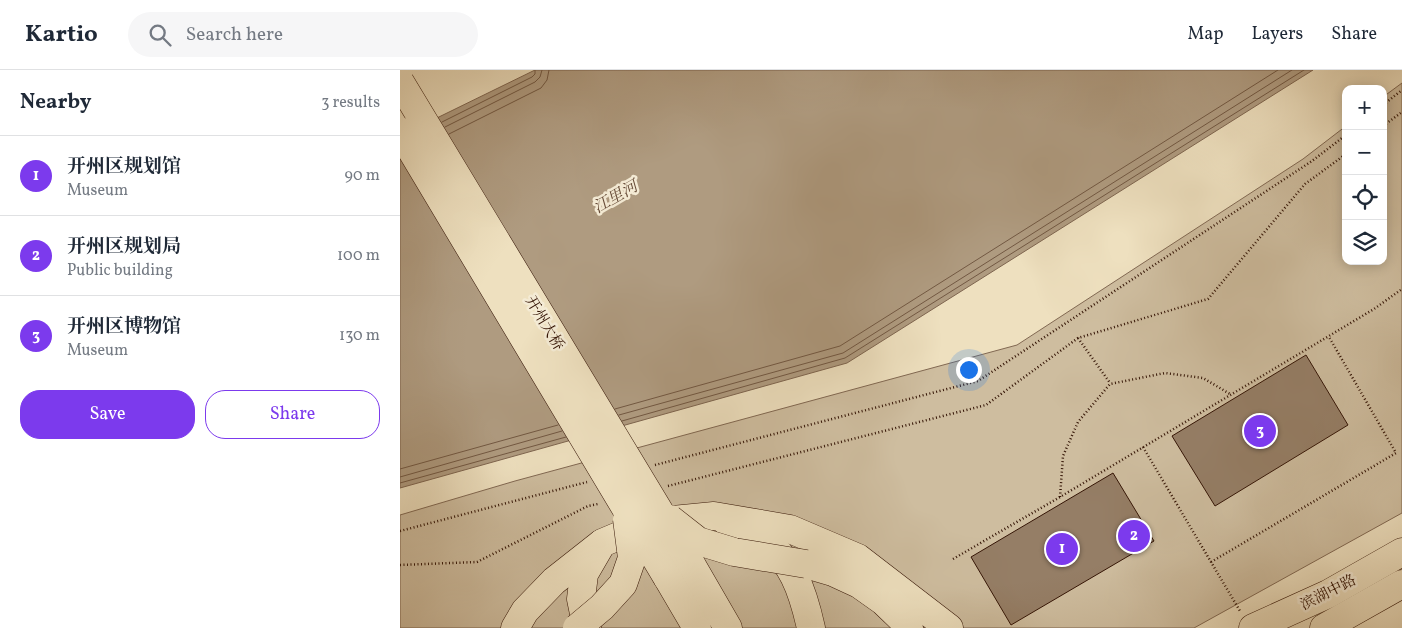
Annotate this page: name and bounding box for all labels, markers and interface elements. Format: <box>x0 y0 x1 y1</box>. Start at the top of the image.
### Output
search box <box>128 12 478 57</box>
text: Kartio <box>25 18 98 52</box>
icon: search <box>146 21 174 49</box>
text: Search here <box>186 22 283 48</box>
text: Map <box>1187 22 1223 47</box>
text: Layers <box>1251 22 1303 47</box>
text: Share <box>1331 22 1377 47</box>
map controls <box>1342 85 1387 265</box>
button: + <box>1342 85 1387 130</box>
text: Nearby <box>20 88 91 117</box>
text: 3 results <box>321 92 380 114</box>
button: − <box>1342 130 1387 175</box>
text: 开州区规划馆 <box>67 154 181 180</box>
text: 1 <box>33 165 39 187</box>
text: 90 m <box>344 165 380 187</box>
water label: 江里河 <box>590 175 645 219</box>
button: locate <box>1342 175 1387 220</box>
text: Museum <box>67 180 128 202</box>
button: layers <box>1342 220 1387 265</box>
text: 开州区规划局 <box>67 234 181 260</box>
text: 2 <box>32 245 40 267</box>
text: 100 m <box>337 245 380 267</box>
text: Public building <box>67 260 173 282</box>
street label: 开州大桥 <box>519 293 568 355</box>
text: 开州区博物馆 <box>67 314 181 340</box>
text: 3 <box>32 325 40 347</box>
text: 130 m <box>339 325 380 347</box>
text: Museum <box>67 340 128 362</box>
your location <box>956 357 982 383</box>
button: Save <box>20 390 195 439</box>
button: Share <box>205 390 380 439</box>
pin: 3 <box>1244 412 1276 450</box>
pin: 2 <box>1118 517 1150 555</box>
pin: 1 <box>1046 530 1078 568</box>
street label: 滨湖中路 <box>1297 570 1360 616</box>

